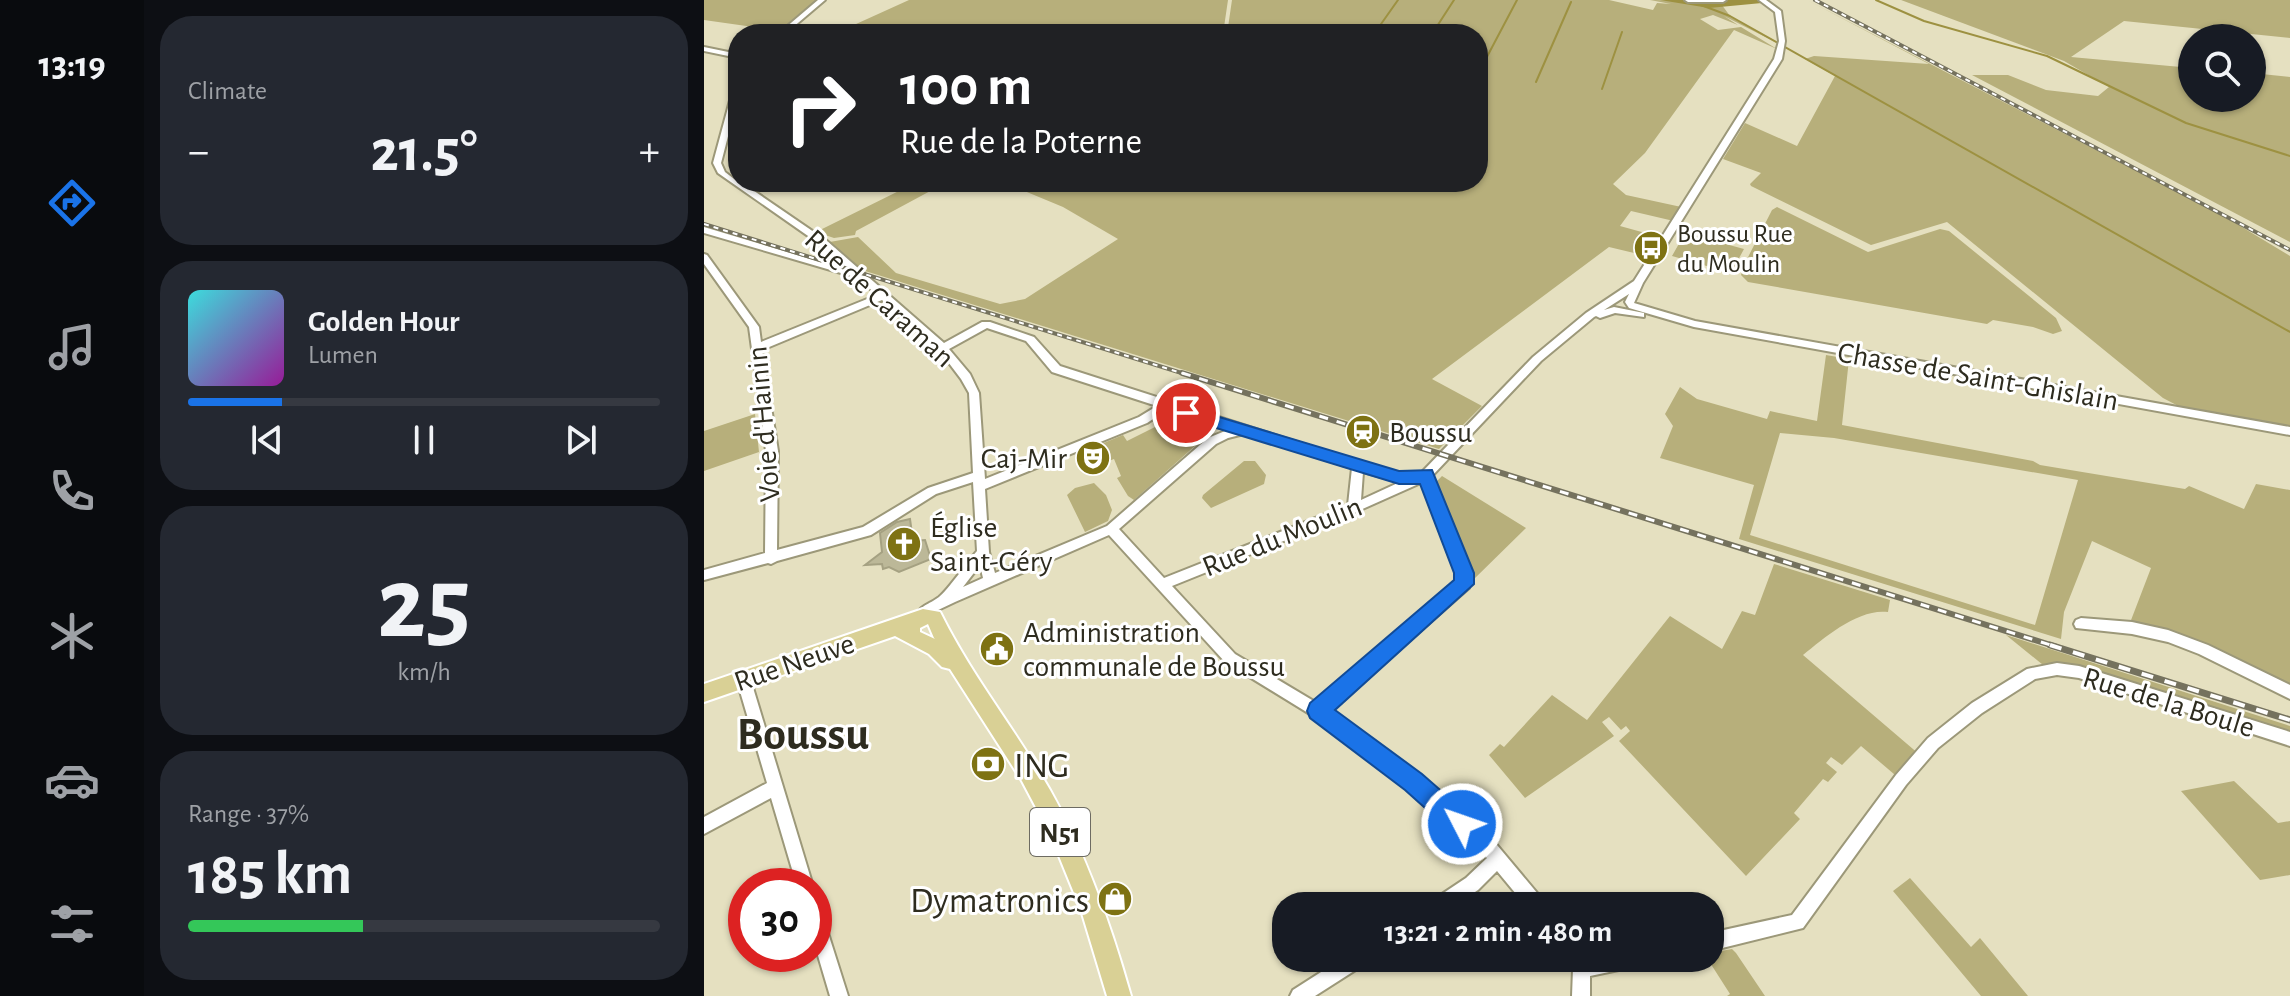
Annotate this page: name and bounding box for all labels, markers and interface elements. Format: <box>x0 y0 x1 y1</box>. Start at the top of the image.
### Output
map controls <box>2178 24 2266 112</box>
button: search <box>2178 24 2266 112</box>
text: 13:19 <box>38 47 106 83</box>
icon: right <box>768 56 872 160</box>
text: 100 m <box>900 59 1032 115</box>
text: Climate <box>188 78 267 104</box>
text: 21.5° <box>370 122 478 182</box>
text: Rue de la Poterne <box>900 124 1142 160</box>
text: − <box>188 130 209 174</box>
text: + <box>639 130 660 174</box>
icon: directions <box>44 175 100 231</box>
place label: Boussu Rue du Moulin <box>1677 221 1793 277</box>
street label: Rue de Caraman <box>799 224 960 373</box>
bus stop icon: Boussu Rue du Moulin <box>1632 229 1670 267</box>
text: Golden Hour <box>308 307 460 337</box>
icon: music <box>44 319 100 375</box>
street label: Chasse de Saint-Ghislain <box>1835 338 2121 416</box>
text: Lumen <box>308 342 378 368</box>
street label: Voie d'Hainin <box>742 345 786 503</box>
pin <box>1152 379 1220 447</box>
icon: arrive <box>1164 391 1208 435</box>
station icon: Boussu <box>1344 413 1382 451</box>
icon: previous <box>245 418 289 462</box>
icon: pause <box>402 418 446 462</box>
icon: next <box>559 418 603 462</box>
place label: Boussu <box>1389 418 1472 448</box>
theatre icon: Caj-Mir <box>1074 439 1112 477</box>
place label: Caj-Mir <box>981 444 1067 474</box>
icon: phone <box>44 463 100 519</box>
street label: Rue du Moulin <box>1198 491 1366 583</box>
place label: Église Saint-Géry <box>930 511 1053 577</box>
church icon: Église Saint-Géry <box>885 525 923 563</box>
text: 25 <box>377 553 471 657</box>
icon: climate <box>44 608 100 664</box>
place label: Administration communale de Boussu <box>1023 618 1285 682</box>
street label: Rue Neuve <box>730 628 858 697</box>
public building icon: Administration communale de Boussu <box>978 630 1016 668</box>
text: km/h <box>397 659 451 685</box>
street label: Rue de la Boule <box>2079 663 2258 743</box>
district label: Boussu <box>737 712 869 758</box>
bank icon: ING <box>969 745 1007 783</box>
place label: ING <box>1014 748 1069 784</box>
icon: car <box>44 752 100 808</box>
position arrow <box>1420 782 1504 866</box>
text: Range · 37% <box>188 801 309 827</box>
road number: N51 <box>1030 808 1090 856</box>
text: 185 km <box>188 845 352 905</box>
speed limit sign: 30 <box>728 868 832 972</box>
shop icon: Dymatronics <box>1096 880 1134 918</box>
place label: Dymatronics <box>910 883 1089 919</box>
icon: filters <box>44 896 100 952</box>
text: 13:21 · 2 min · 480 m <box>1384 917 1612 947</box>

